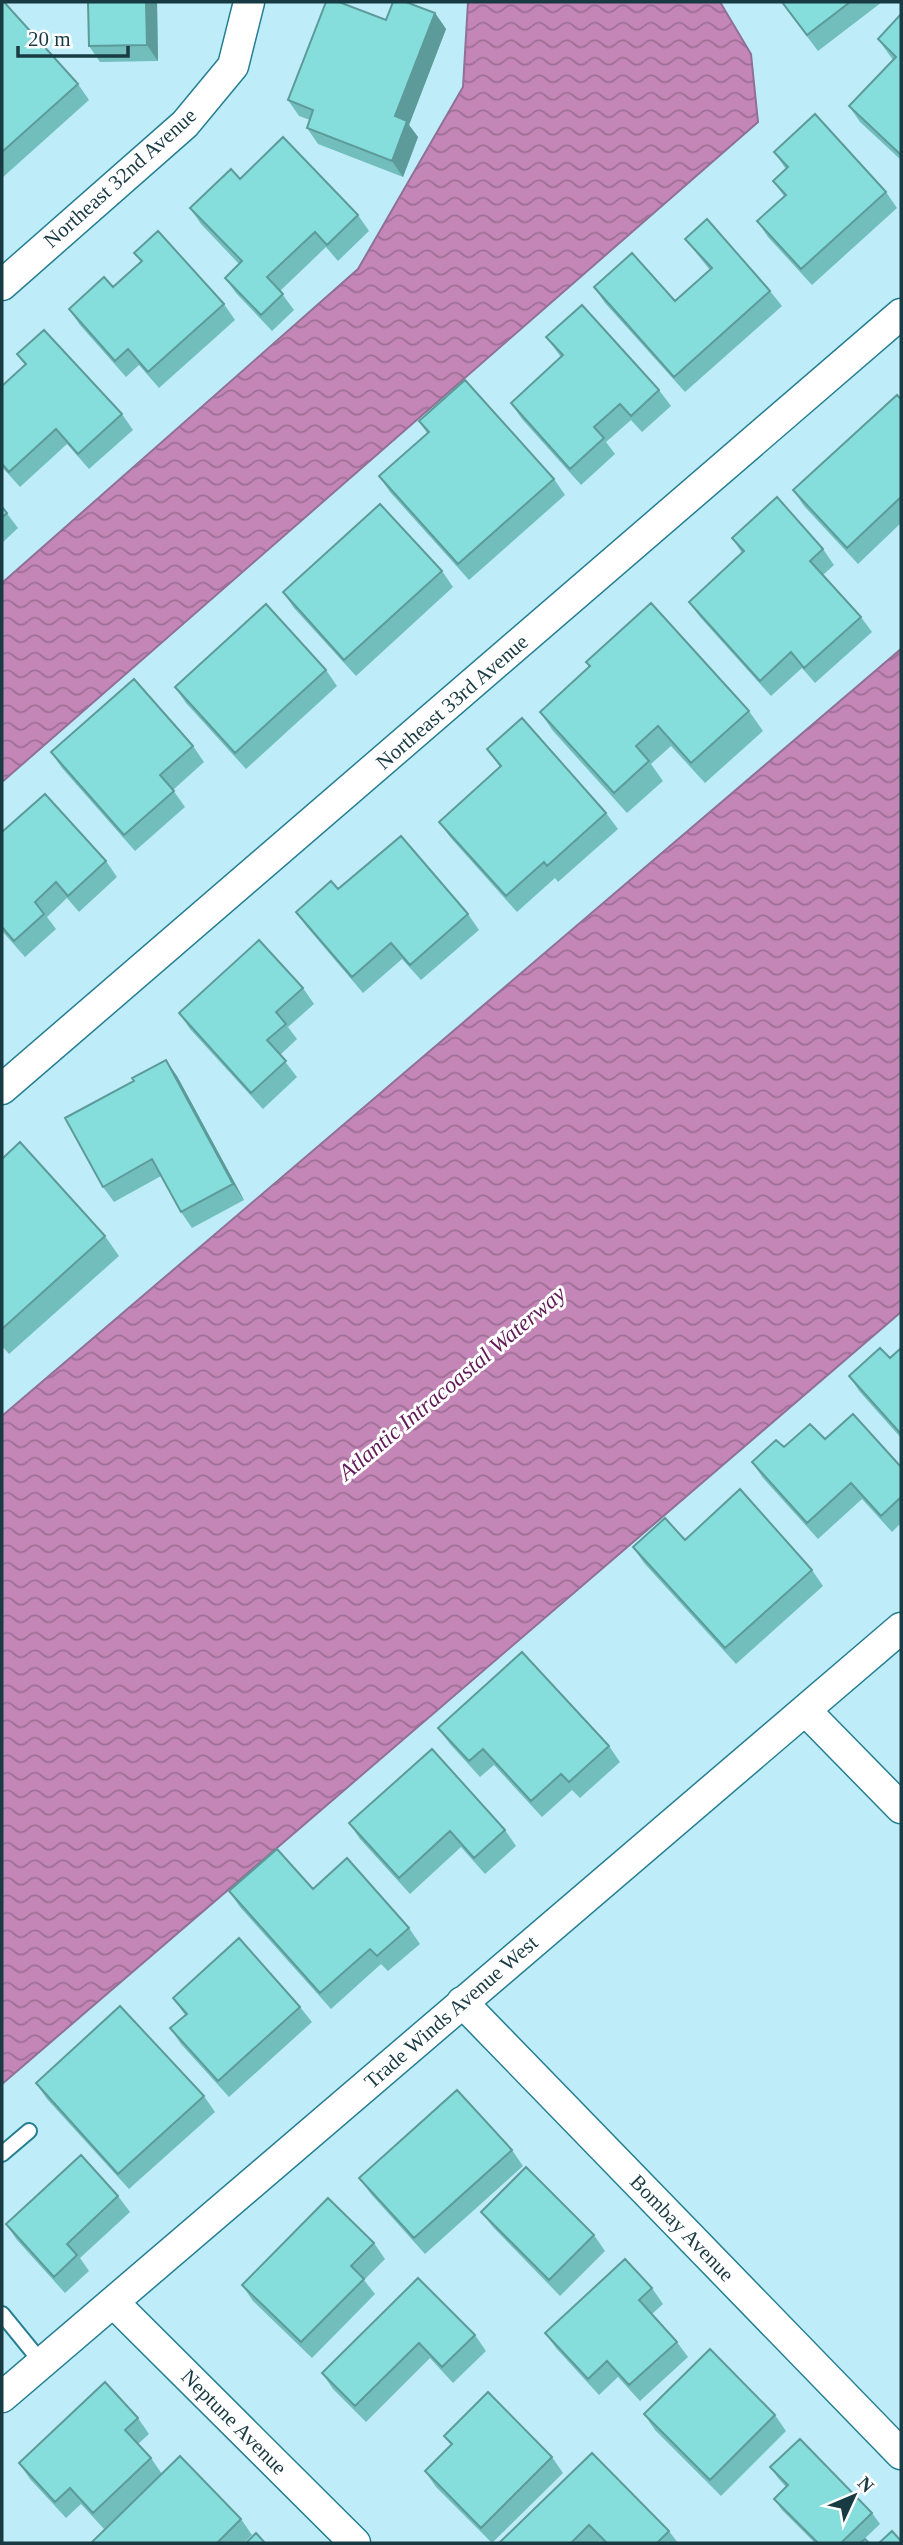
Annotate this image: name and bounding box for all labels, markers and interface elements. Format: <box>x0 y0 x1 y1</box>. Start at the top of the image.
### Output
scale bar <box>18 14 128 58</box>
text: 20 m <box>28 27 71 51</box>
street label: Northeast 32nd Avenue <box>39 103 201 253</box>
street label: Northeast 33rd Avenue <box>371 630 533 774</box>
water label: Atlantic Intracoastal Waterway <box>332 1280 571 1486</box>
street label: Trade Winds Avenue West <box>360 1930 542 2094</box>
street label: Bombay Avenue <box>625 2170 739 2286</box>
street label: Neptune Avenue <box>176 2364 292 2480</box>
north arrow <box>819 2461 889 2531</box>
text: N <box>854 2472 878 2497</box>

